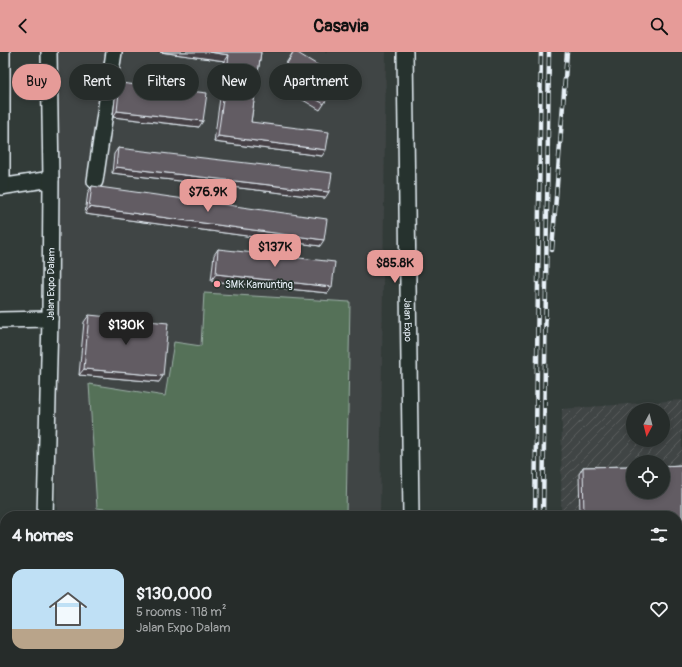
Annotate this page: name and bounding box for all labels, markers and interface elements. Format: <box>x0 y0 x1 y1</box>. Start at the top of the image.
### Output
icon: back <box>12 15 34 37</box>
text: Casavia <box>313 15 369 38</box>
icon: search <box>648 15 670 37</box>
chip: Buy <box>12 64 61 100</box>
chip: Rent <box>69 64 125 100</box>
chip: Filters <box>133 64 199 100</box>
chip: New <box>207 64 261 100</box>
chip: Apartment <box>269 64 362 100</box>
pin: $76.9K <box>175 179 241 213</box>
text: $76.9K <box>189 184 227 200</box>
pin: $137K <box>247 234 303 268</box>
text: $137K <box>258 239 292 255</box>
street label: Jalan Expo Dalam <box>45 247 58 321</box>
pin: $85.8K <box>362 250 428 284</box>
text: $85.8K <box>376 255 414 271</box>
marker: SMK Kamunting <box>212 279 222 289</box>
place label: SMK Kamunting <box>225 279 293 291</box>
street label: Jalan Expo <box>401 298 414 343</box>
pin: $130K <box>98 312 154 346</box>
text: $130K <box>108 317 144 333</box>
north arrow <box>626 403 670 447</box>
map controls <box>626 403 670 499</box>
button: locate <box>626 455 670 499</box>
icon: filters <box>648 524 670 546</box>
text: 4 homes <box>12 525 73 546</box>
text: $130,000 <box>136 583 212 604</box>
icon: home <box>44 585 92 633</box>
icon: heart <box>648 598 670 620</box>
text: 5 rooms · 118 m² <box>136 604 226 620</box>
text: Jalan Expo Dalam <box>136 620 231 636</box>

